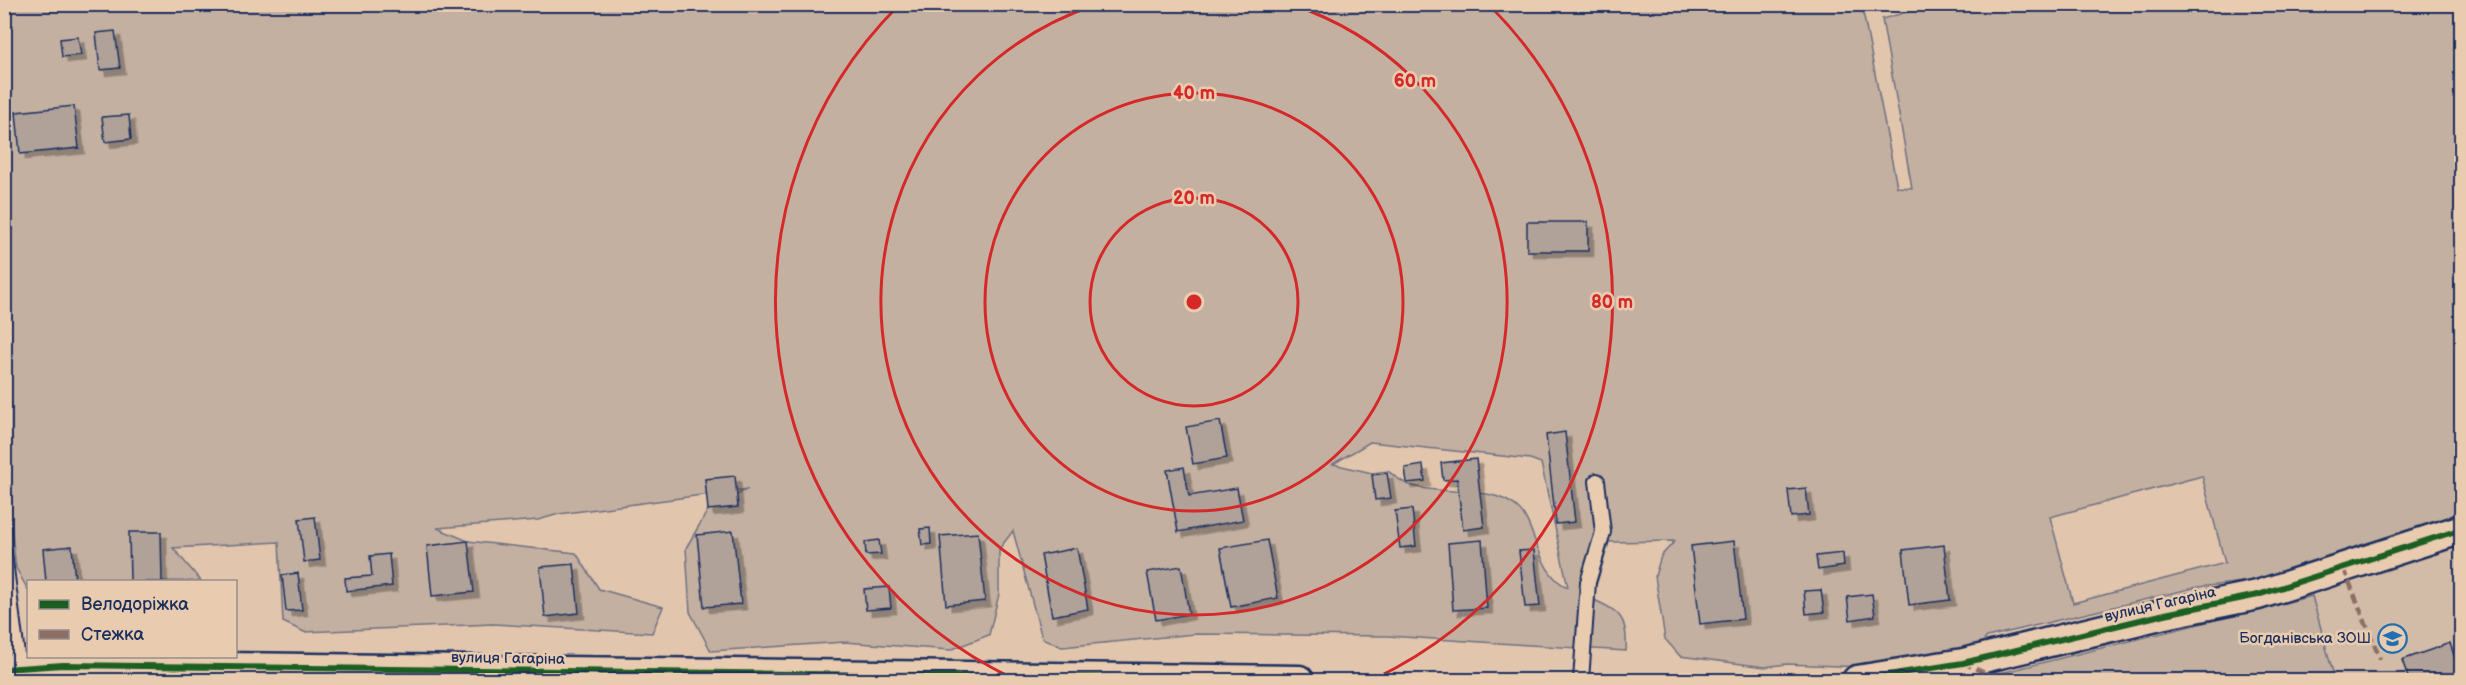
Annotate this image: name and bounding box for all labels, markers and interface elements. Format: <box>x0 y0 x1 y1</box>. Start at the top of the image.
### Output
text: 60 m <box>1394 71 1436 92</box>
text: 40 m <box>1173 83 1215 104</box>
text: 20 m <box>1173 188 1215 209</box>
centre of rings <box>1184 292 1204 312</box>
text: 80 m <box>1591 292 1633 313</box>
legend <box>27 580 237 658</box>
street label: вулиця Гагаріна <box>2102 582 2218 627</box>
text: Велодоріжка <box>81 594 189 615</box>
school or university icon: Богданівська ЗОШ <box>2376 622 2408 654</box>
text: Стежка <box>81 624 144 645</box>
place label: Богданівська ЗОШ <box>2239 629 2371 648</box>
street label: вулиця Гагаріна <box>451 648 565 669</box>

